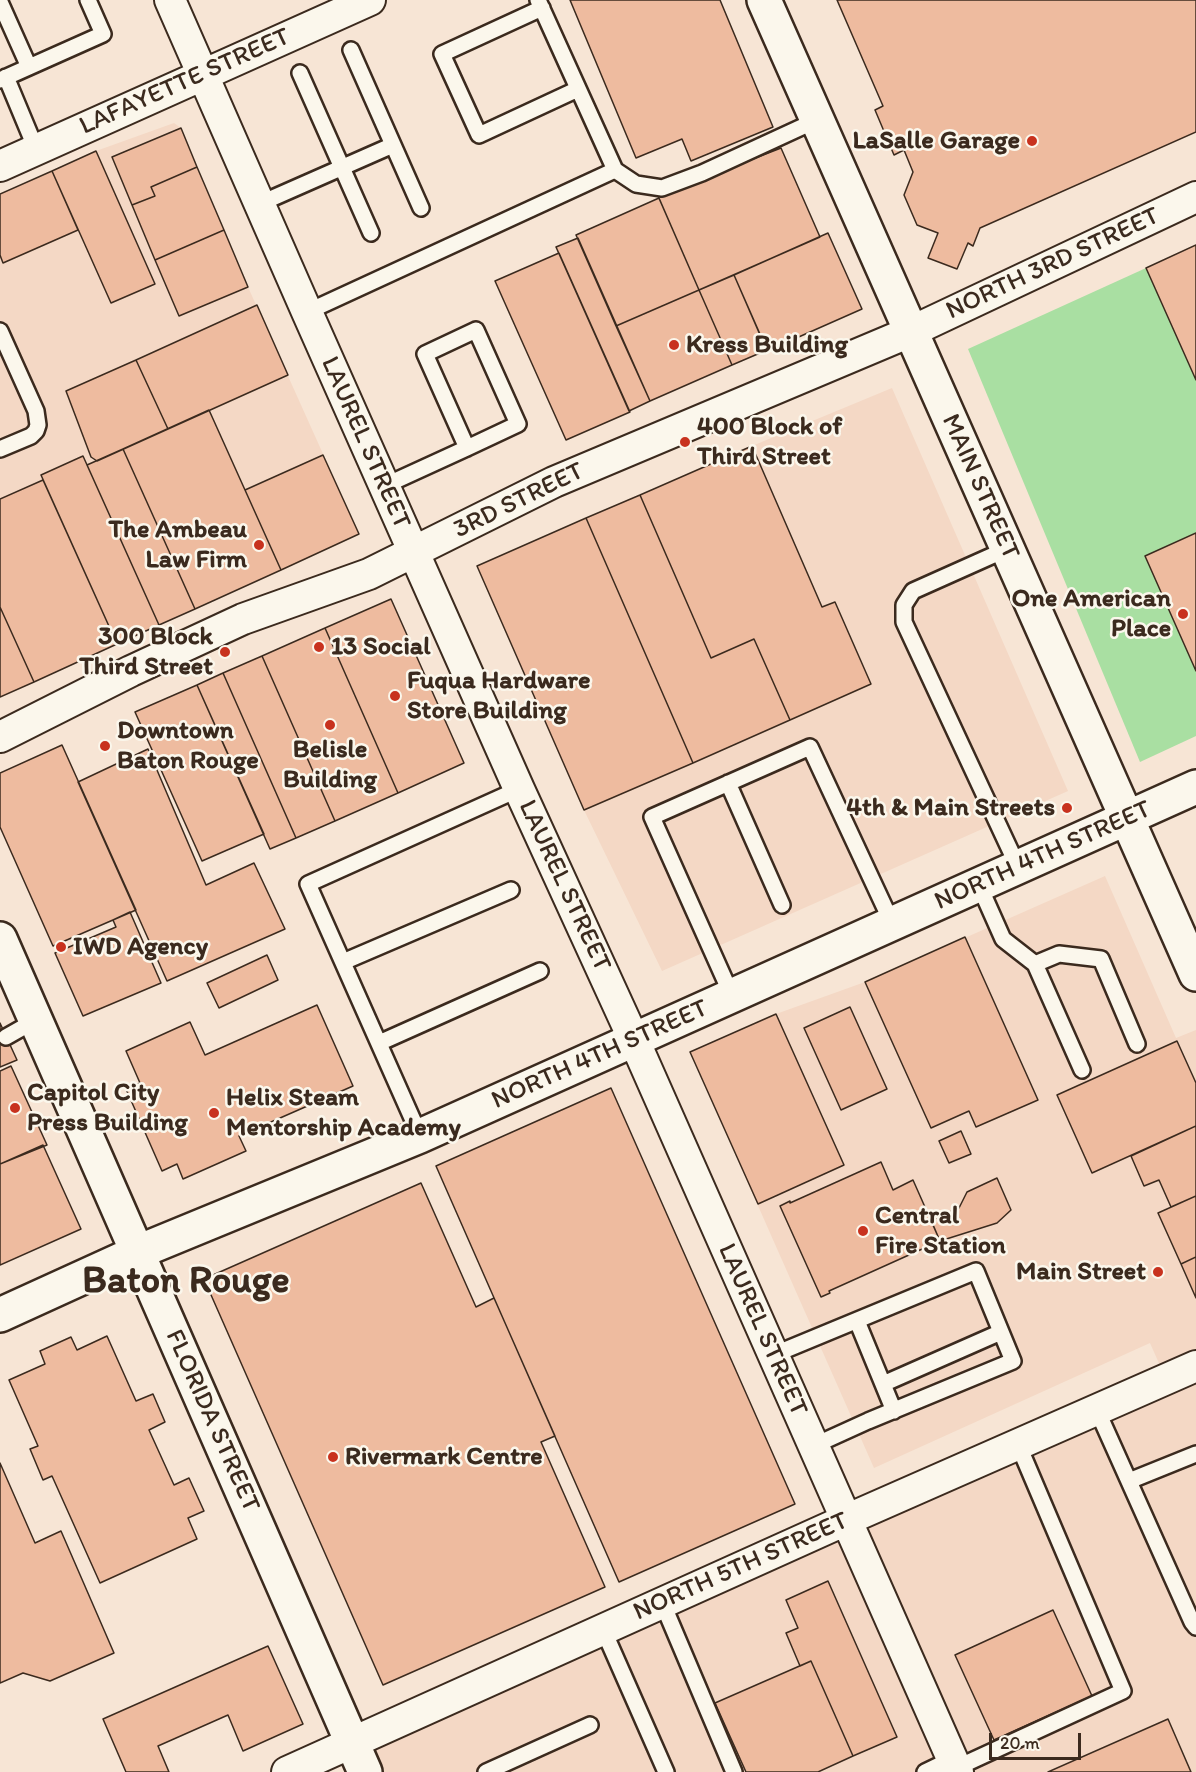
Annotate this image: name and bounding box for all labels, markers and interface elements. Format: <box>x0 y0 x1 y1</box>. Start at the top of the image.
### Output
street label: LAFAYETTE STREET <box>75 22 295 142</box>
place label: LaSalle Garage <box>852 125 1020 157</box>
marker: LaSalle Garage <box>1025 134 1039 148</box>
street label: NORTH 3RD STREET <box>941 201 1165 327</box>
place label: Kress Building <box>686 329 848 361</box>
marker: Kress Building <box>667 338 681 352</box>
street label: LAUREL STREET <box>313 352 417 534</box>
street label: MAIN STREET <box>934 409 1026 565</box>
place label: 400 Block of Third Street <box>697 411 842 472</box>
marker: 400 Block of Third Street <box>678 435 692 449</box>
street label: 3RD STREET <box>449 456 589 546</box>
place label: The Ambeau Law Firm <box>108 514 247 576</box>
marker: The Ambeau Law Firm <box>252 538 266 552</box>
place label: One American Place <box>1011 583 1171 644</box>
marker: One American Place <box>1176 607 1190 621</box>
place label: 300 Block Third Street <box>79 621 213 682</box>
place label: 13 Social <box>331 631 431 663</box>
marker: 13 Social <box>312 640 326 654</box>
marker: 300 Block Third Street <box>218 645 232 659</box>
place label: Fuqua Hardware Store Building <box>407 665 590 726</box>
marker: Fuqua Hardware Store Building <box>388 689 402 703</box>
place label: Downtown Baton Rouge <box>117 715 259 776</box>
marker: Belisle Building <box>323 718 337 732</box>
place label: Belisle Building <box>283 734 377 796</box>
marker: Downtown Baton Rouge <box>98 739 112 753</box>
place label: 4th & Main Streets <box>846 792 1055 824</box>
street label: NORTH 4TH STREET <box>930 794 1156 918</box>
street label: LAUREL STREET <box>511 795 617 977</box>
marker: 4th & Main Streets <box>1060 801 1074 815</box>
place label: IWD Agency <box>73 931 208 963</box>
marker: IWD Agency <box>54 940 68 954</box>
street label: NORTH 4TH STREET <box>487 993 713 1117</box>
place label: Capitol City Press Building <box>27 1077 187 1138</box>
place label: Helix Steam Mentorship Academy <box>226 1082 461 1144</box>
marker: Capitol City Press Building <box>8 1101 22 1115</box>
marker: Helix Steam Mentorship Academy <box>207 1106 221 1120</box>
place label: Central Fire Station <box>875 1200 1006 1262</box>
marker: Central Fire Station <box>856 1224 870 1238</box>
street label: LAUREL STREET <box>710 1239 814 1421</box>
place label: Main Street <box>1016 1256 1146 1288</box>
district label: Baton Rouge <box>82 1259 290 1305</box>
marker: Main Street <box>1151 1265 1165 1279</box>
street label: FLORIDA STREET <box>158 1325 266 1517</box>
place label: Rivermark Centre <box>345 1441 543 1473</box>
marker: Rivermark Centre <box>326 1450 340 1464</box>
street label: NORTH 5TH STREET <box>629 1506 853 1628</box>
scale bar <box>992 1721 1084 1759</box>
text: 20 m <box>1000 1732 1040 1754</box>

